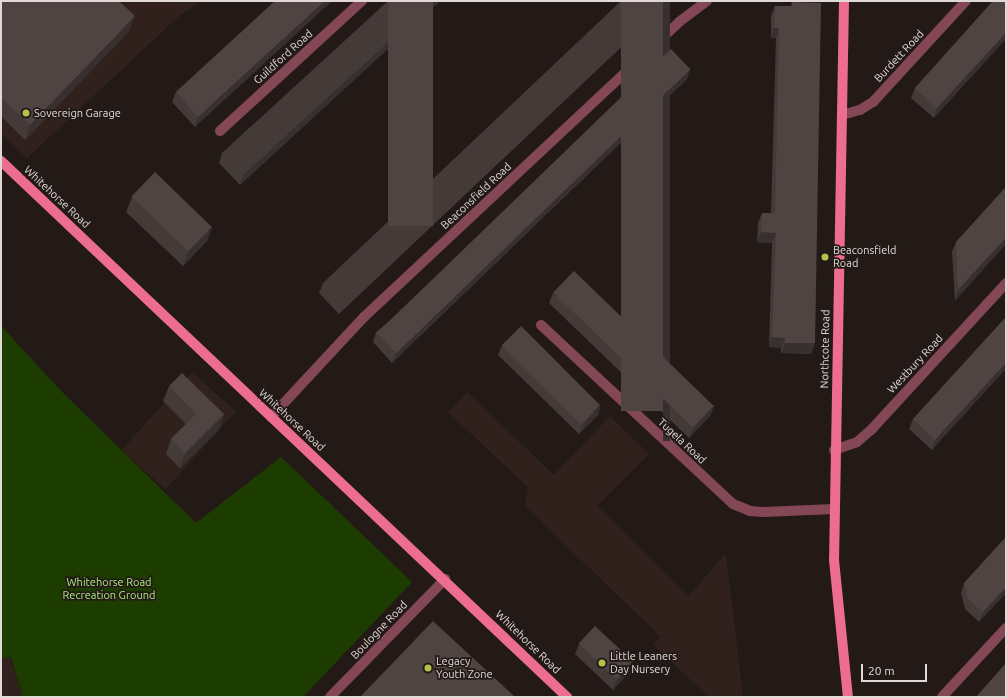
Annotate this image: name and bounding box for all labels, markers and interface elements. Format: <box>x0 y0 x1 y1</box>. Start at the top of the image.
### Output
street label: Guildford Road <box>251 27 315 87</box>
street label: Burdett Road <box>872 27 926 85</box>
place label: Sovereign Garage <box>34 106 121 120</box>
marker: Sovereign Garage <box>21 108 31 118</box>
street label: Beaconsfield Road <box>438 160 514 232</box>
street label: Whitehorse Road <box>21 163 93 231</box>
place label: Beaconsfield Road <box>833 244 897 270</box>
marker: Beaconsfield Road <box>820 252 830 262</box>
street label: Northcote Road <box>818 309 832 389</box>
street label: Westbury Road <box>884 332 946 396</box>
street label: Whitehorse Road <box>256 386 328 454</box>
street label: Tugela Road <box>655 415 709 467</box>
park label: Whitehorse Road Recreation Ground <box>62 576 156 602</box>
street label: Boulogne Road <box>348 598 410 662</box>
street label: Whitehorse Road <box>493 608 563 676</box>
place label: Little Leaners Day Nursery <box>610 650 677 676</box>
place label: Legacy Youth Zone <box>436 655 493 681</box>
scale bar <box>863 656 929 682</box>
marker: Little Leaners Day Nursery <box>597 658 607 668</box>
marker: Legacy Youth Zone <box>423 663 433 673</box>
text: 20 m <box>868 664 895 677</box>

